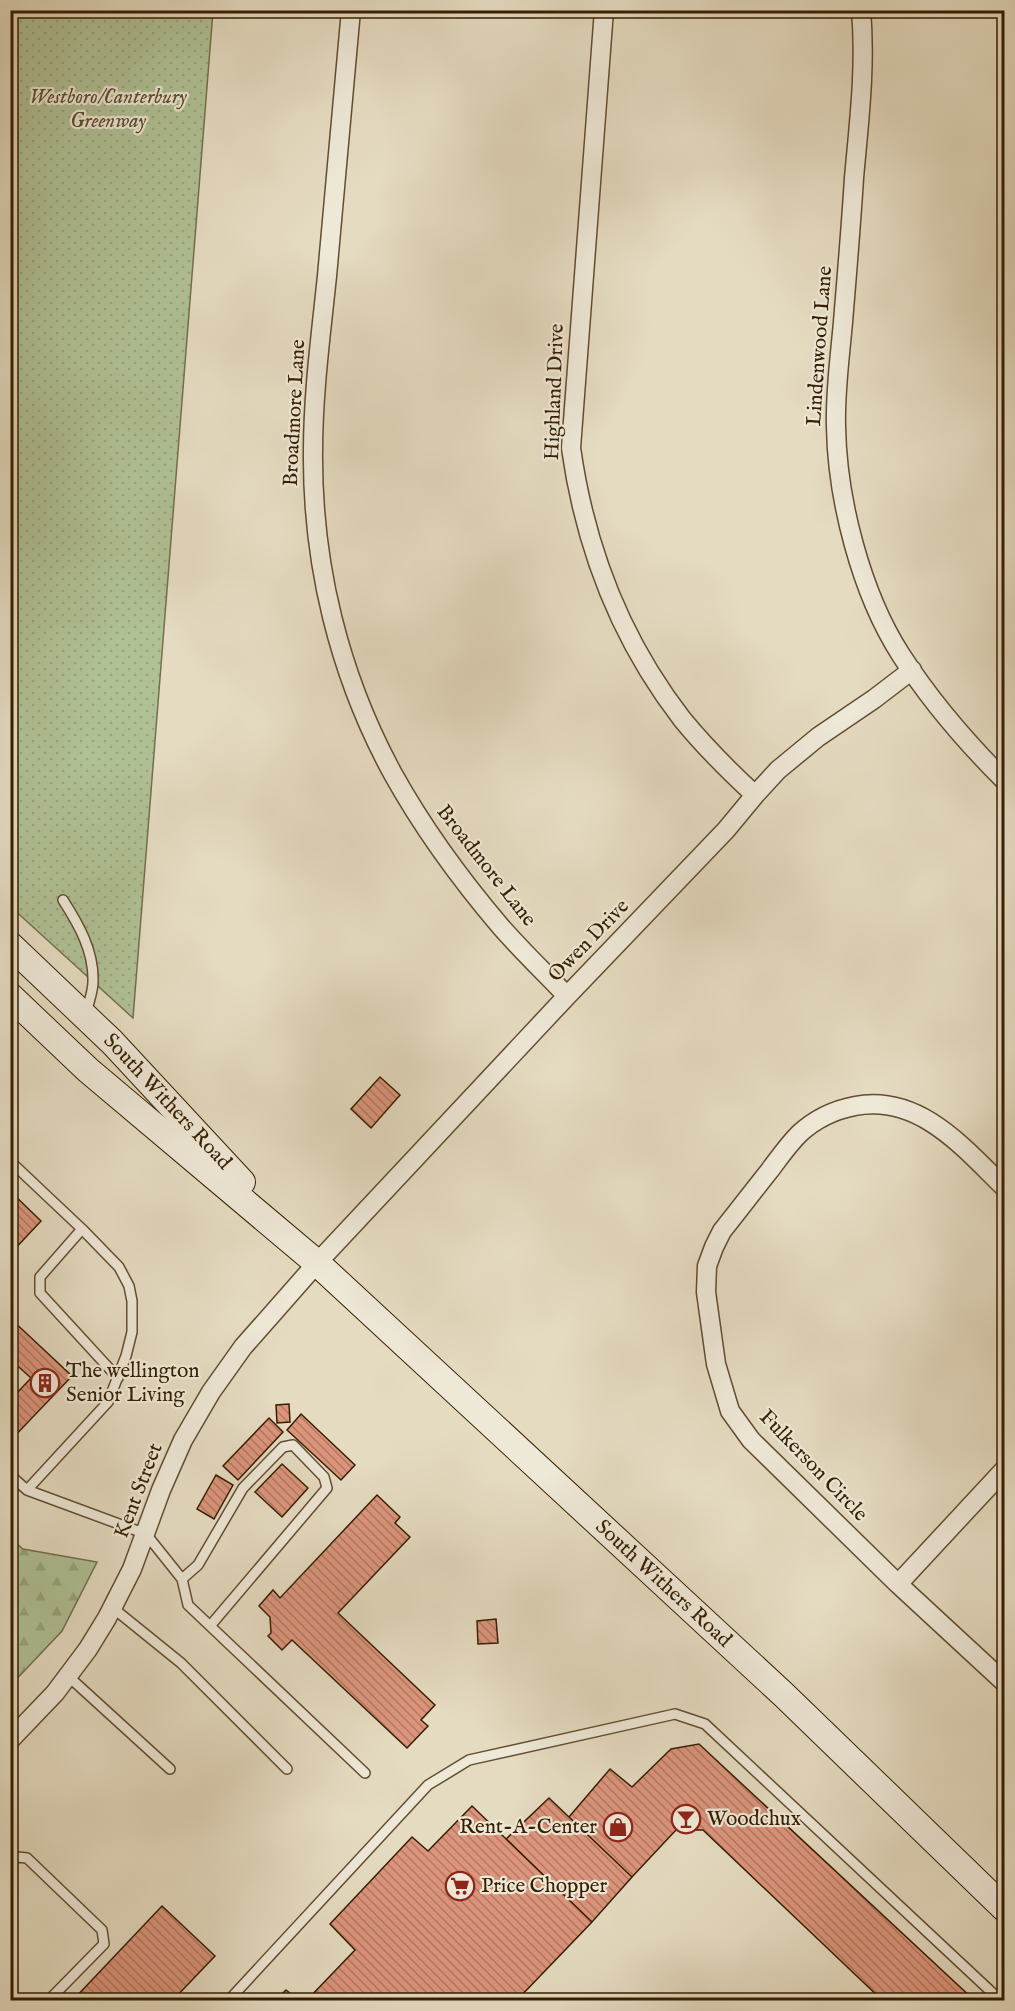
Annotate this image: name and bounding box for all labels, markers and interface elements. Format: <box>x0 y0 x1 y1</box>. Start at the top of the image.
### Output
park label: Westboro/Canterbury Greenway <box>29 84 187 135</box>
street label: Lindenwood Lane <box>801 265 839 427</box>
street label: Highland Drive <box>539 323 571 461</box>
street label: Broadmore Lane <box>278 338 312 487</box>
street label: Broadmore Lane <box>430 800 542 933</box>
street label: Owen Drive <box>543 893 636 988</box>
street label: South Withers Road <box>98 1027 238 1176</box>
place label: The wellington Senior Living <box>66 1358 199 1409</box>
building icon: The wellington Senior Living <box>29 1367 61 1399</box>
street label: Fulkerson Circle <box>753 1404 873 1528</box>
street label: Kent Street <box>108 1440 170 1542</box>
street label: South Withers Road <box>589 1514 738 1654</box>
bar icon: Woodchux <box>670 1803 702 1835</box>
place label: Woodchux <box>707 1806 801 1833</box>
shop icon: Rent-A-Center <box>602 1811 634 1843</box>
place label: Rent-A-Center <box>459 1814 597 1841</box>
supermarket icon: Price Chopper <box>444 1870 476 1902</box>
place label: Price Chopper <box>481 1873 607 1900</box>

